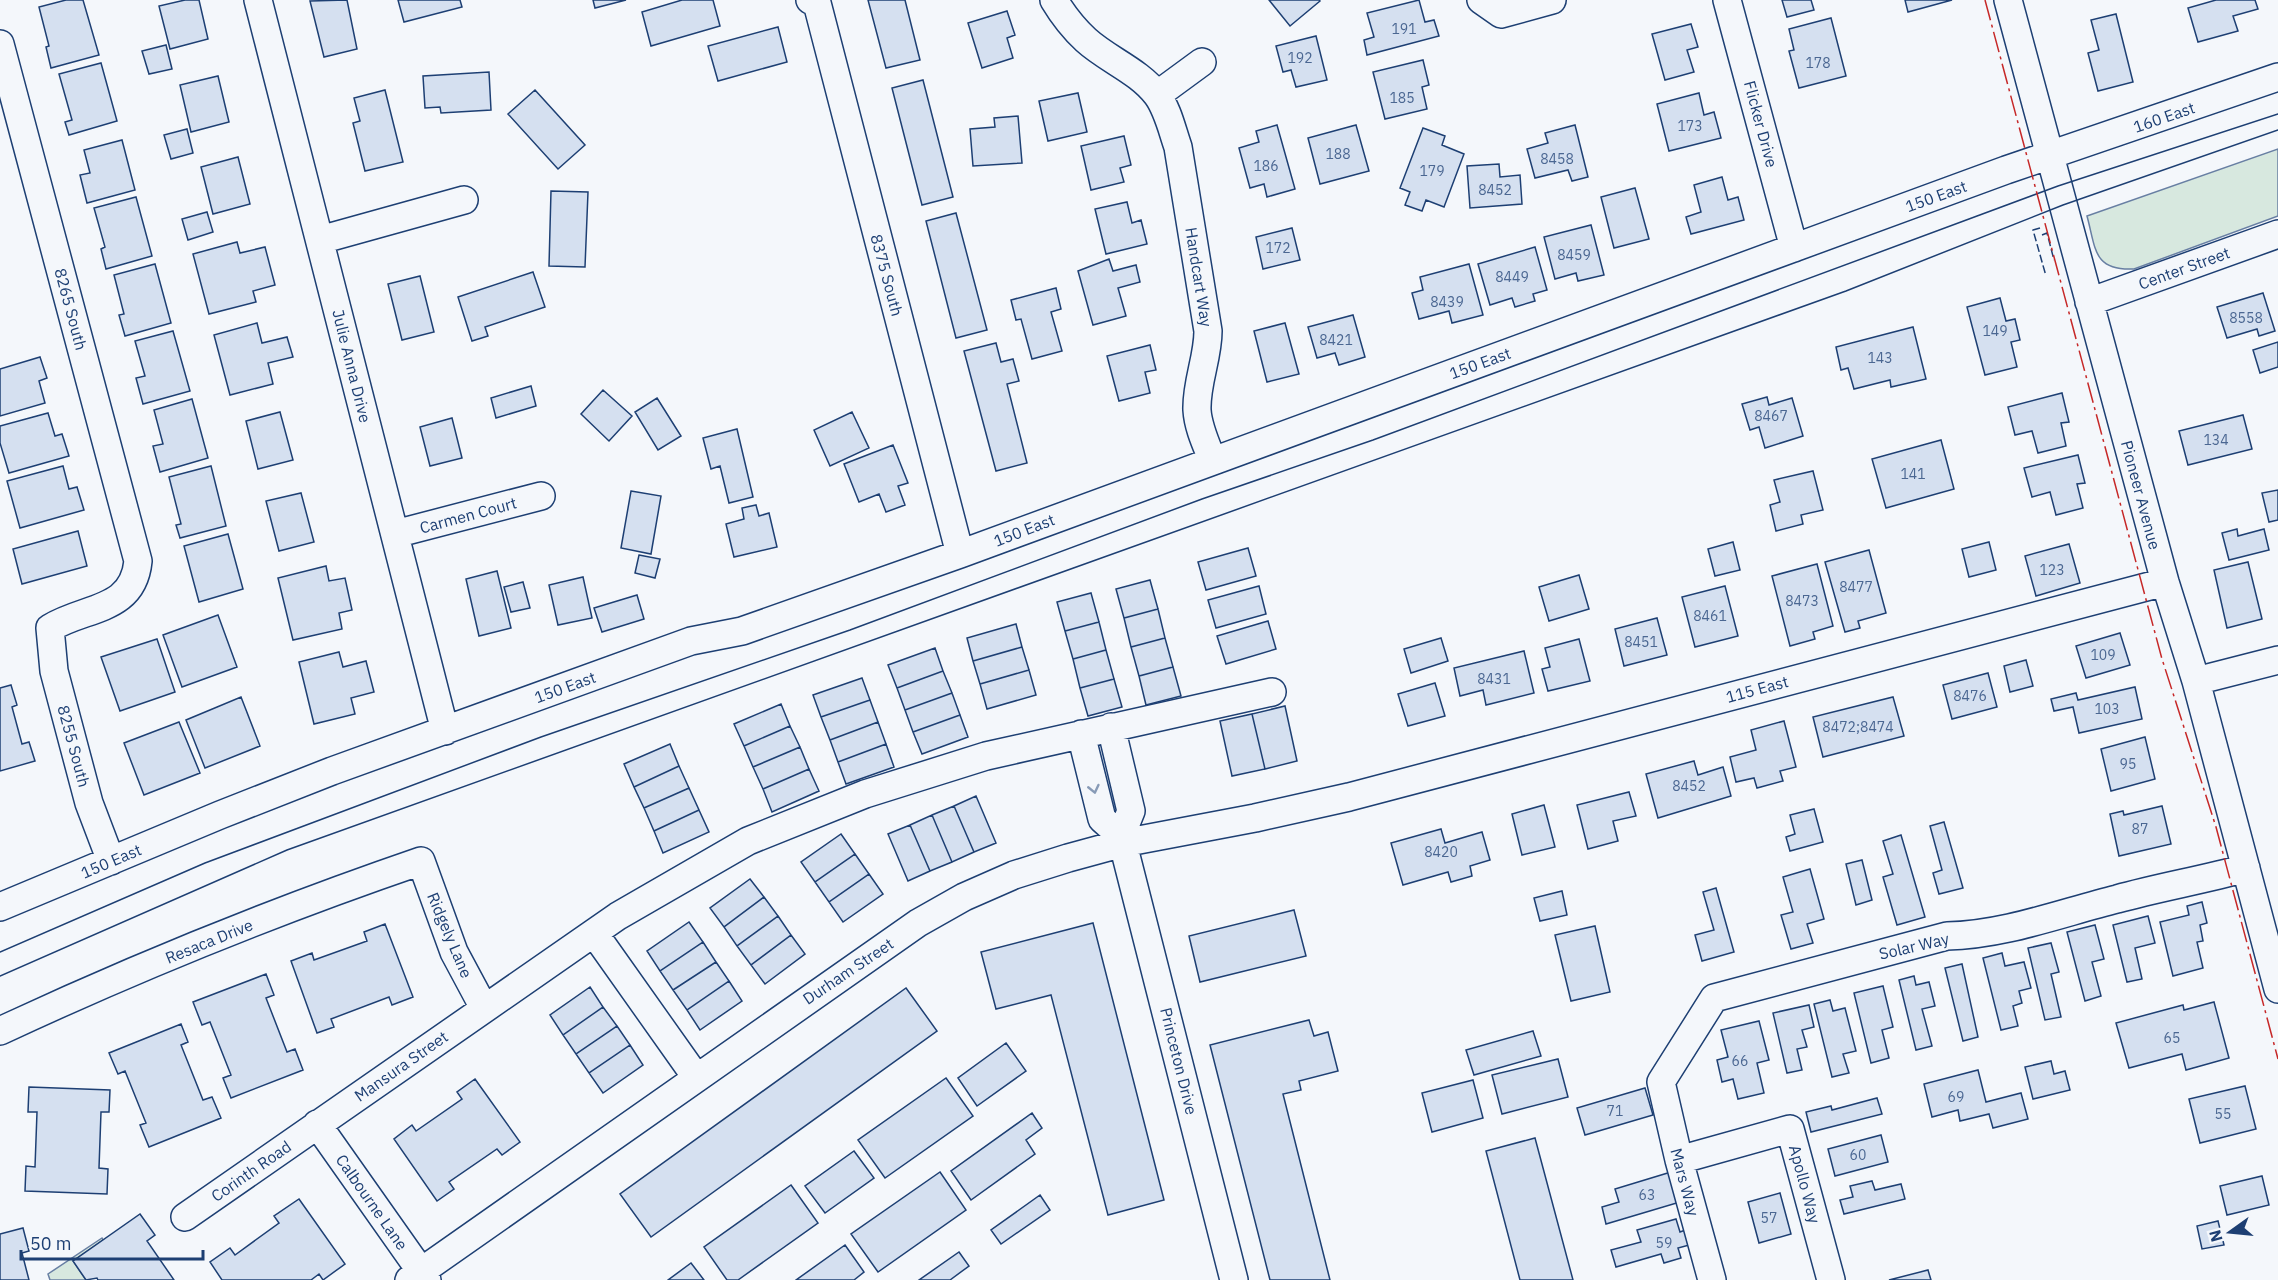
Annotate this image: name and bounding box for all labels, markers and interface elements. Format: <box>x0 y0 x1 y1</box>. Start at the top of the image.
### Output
house number: 191 <box>1391 20 1417 38</box>
house number: 192 <box>1287 49 1313 67</box>
house number: 178 <box>1805 54 1831 72</box>
street label: Flicker Drive <box>1740 78 1782 170</box>
house number: 185 <box>1389 89 1415 107</box>
street label: 160 East <box>2131 97 2197 137</box>
house number: 173 <box>1677 117 1703 135</box>
house number: 188 <box>1325 145 1351 163</box>
house number: 8458 <box>1540 150 1574 168</box>
house number: 186 <box>1253 157 1279 175</box>
house number: 179 <box>1419 162 1445 180</box>
street label: 150 East <box>1903 176 1969 216</box>
house number: 8452 <box>1478 181 1512 199</box>
street label: Handcart Way <box>1181 226 1217 328</box>
street label: 8375 South <box>866 232 908 318</box>
house number: 172 <box>1265 239 1291 257</box>
street label: Center Street <box>2136 242 2232 294</box>
house number: 8459 <box>1557 246 1591 264</box>
street label: 8265 South <box>50 266 92 352</box>
house number: 8449 <box>1495 268 1529 286</box>
house number: 8439 <box>1430 293 1464 311</box>
street label: Julie Anna Drive <box>328 307 376 425</box>
house number: 8558 <box>2229 309 2263 327</box>
house number: 149 <box>1982 322 2008 340</box>
house number: 8421 <box>1319 331 1353 349</box>
street label: 150 East <box>1447 343 1513 383</box>
house number: 143 <box>1867 349 1893 367</box>
house number: 8467 <box>1754 407 1788 425</box>
house number: 134 <box>2203 431 2229 449</box>
street label: Pioneer Avenue <box>2117 438 2165 552</box>
house number: 141 <box>1900 465 1926 483</box>
street label: Carmen Court <box>417 492 519 538</box>
street label: 150 East <box>991 509 1057 551</box>
house number: 123 <box>2039 561 2065 579</box>
house number: 8477 <box>1839 578 1873 596</box>
house number: 8473 <box>1785 592 1819 610</box>
house number: 8461 <box>1693 607 1727 625</box>
house number: 8451 <box>1624 633 1658 651</box>
house number: 109 <box>2090 646 2116 664</box>
street label: 150 East <box>532 667 598 707</box>
house number: 8431 <box>1477 670 1511 688</box>
street label: 115 East <box>1724 671 1790 707</box>
house number: 8476 <box>1953 687 1987 705</box>
house number: 103 <box>2094 700 2120 718</box>
street label: 8255 South <box>53 703 95 789</box>
house number: 8472;8474 <box>1822 718 1894 736</box>
house number: 95 <box>2120 755 2136 773</box>
house number: 8452 <box>1672 777 1706 795</box>
one-way arrow <box>1087 784 1100 794</box>
house number: 87 <box>2132 820 2148 838</box>
street label: 150 East <box>78 839 144 883</box>
house number: 8420 <box>1424 843 1458 861</box>
street label: Ridgely Lane <box>423 889 477 981</box>
street label: Resaca Drive <box>162 914 256 968</box>
street label: Solar Way <box>1877 928 1951 964</box>
street label: Durham Street <box>799 933 897 1009</box>
street label: Princeton Drive <box>1156 1005 1202 1117</box>
street label: Mansura Street <box>350 1026 452 1106</box>
house number: 65 <box>2164 1029 2180 1047</box>
house number: 66 <box>1732 1052 1748 1070</box>
house number: 69 <box>1948 1088 1964 1106</box>
house number: 71 <box>1607 1102 1623 1120</box>
house number: 55 <box>2215 1105 2231 1123</box>
street label: Corinth Road <box>207 1136 295 1206</box>
street label: Apollo Way <box>1785 1143 1825 1225</box>
street label: Mars Way <box>1666 1146 1704 1218</box>
house number: 60 <box>1850 1146 1866 1164</box>
street label: Calbourne Lane <box>332 1150 412 1254</box>
house number: 63 <box>1639 1186 1655 1204</box>
north arrow <box>2200 1202 2260 1262</box>
house number: 57 <box>1761 1209 1777 1227</box>
scale bar <box>21 1223 202 1261</box>
text: N <box>2204 1228 2227 1244</box>
text: 50 m <box>30 1232 72 1255</box>
house number: 59 <box>1656 1234 1672 1252</box>

